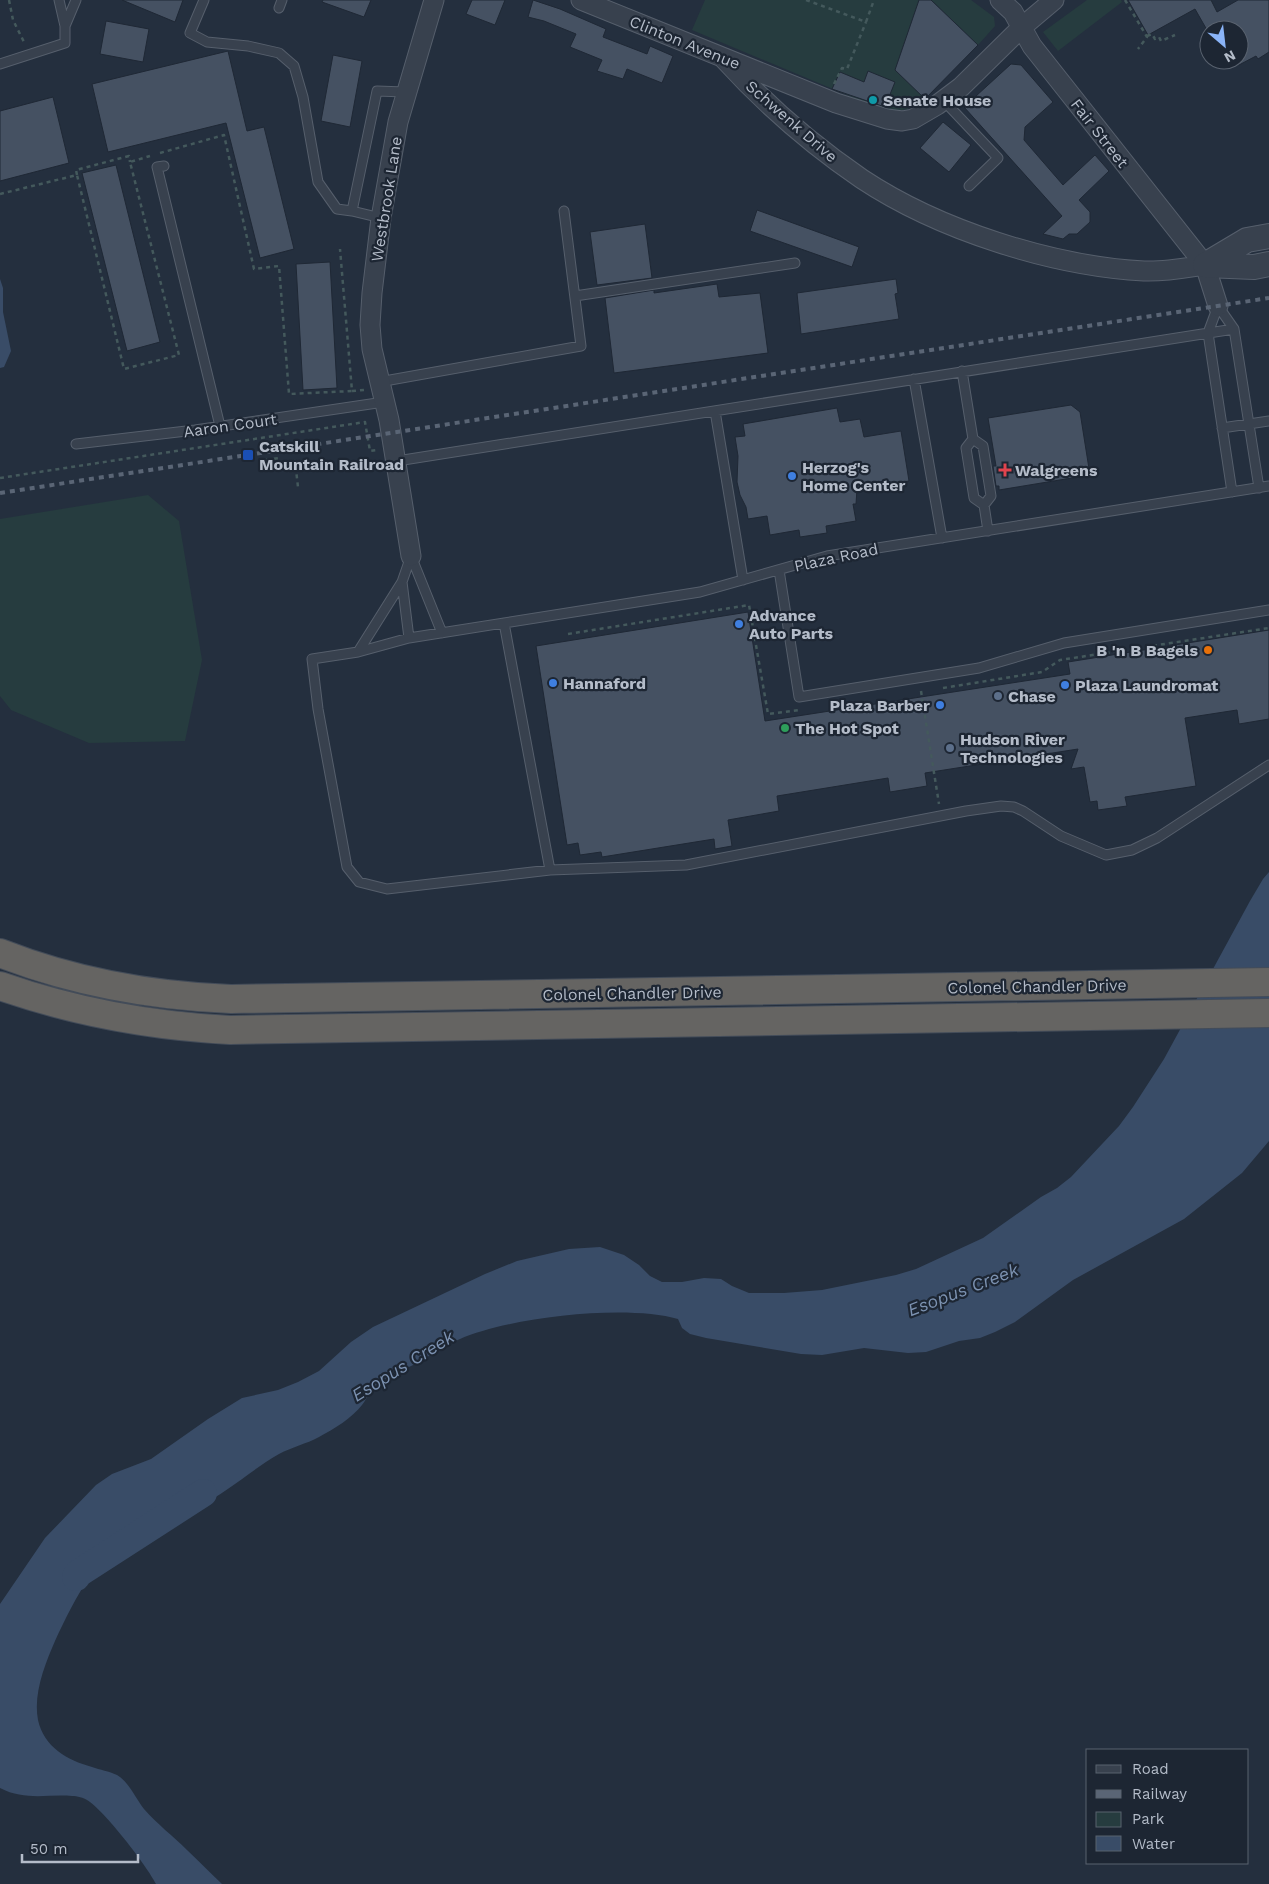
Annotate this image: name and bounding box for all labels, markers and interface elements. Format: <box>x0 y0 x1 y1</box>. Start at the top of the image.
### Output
street label: Clinton Avenue <box>627 12 743 73</box>
north arrow <box>1199 20 1249 70</box>
text: N <box>1222 47 1238 66</box>
street label: Schwenk Drive <box>742 76 841 166</box>
place label: Senate House <box>883 91 991 110</box>
marker: Senate House <box>867 94 879 106</box>
street label: Fair Street <box>1067 95 1133 172</box>
street label: Westbrook Lane <box>367 135 406 263</box>
street label: Aaron Court <box>182 410 278 441</box>
place label: Catskill Mountain Railroad <box>259 437 404 474</box>
marker: Catskill Mountain Railroad <box>241 448 255 462</box>
place label: Herzog's Home Center <box>802 458 906 495</box>
place label: Walgreens <box>1015 461 1098 480</box>
marker: Walgreens <box>999 464 1011 476</box>
marker: Herzog's Home Center <box>786 470 798 482</box>
street label: Plaza Road <box>792 539 880 576</box>
place label: Advance Auto Parts <box>749 606 833 643</box>
marker: Advance Auto Parts <box>733 618 745 630</box>
place label: B 'n B Bagels <box>1096 641 1198 660</box>
marker: B 'n B Bagels <box>1202 644 1214 656</box>
place label: Hannaford <box>563 674 646 693</box>
place label: Plaza Laundromat <box>1075 676 1218 695</box>
marker: Hannaford <box>547 677 559 689</box>
marker: Plaza Laundromat <box>1059 679 1071 691</box>
place label: Chase <box>1008 687 1056 706</box>
marker: Chase <box>992 690 1004 702</box>
place label: Plaza Barber <box>829 696 930 715</box>
marker: Plaza Barber <box>934 699 946 711</box>
place label: The Hot Spot <box>795 719 899 738</box>
marker: The Hot Spot <box>779 722 791 734</box>
place label: Hudson River Technologies <box>960 730 1065 767</box>
marker: Hudson River Technologies <box>944 742 956 754</box>
street label: Colonel Chandler Drive <box>947 975 1127 998</box>
street label: Colonel Chandler Drive <box>542 982 722 1005</box>
water label: Esopus Creek <box>904 1258 1022 1320</box>
water label: Esopus Creek <box>347 1325 459 1406</box>
legend <box>1086 1749 1249 1864</box>
text: Road <box>1132 1760 1169 1778</box>
text: Railway <box>1132 1785 1187 1803</box>
text: Park <box>1132 1810 1165 1828</box>
scale bar <box>22 1832 139 1864</box>
text: Water <box>1132 1835 1175 1853</box>
text: 50 m <box>30 1840 67 1858</box>

